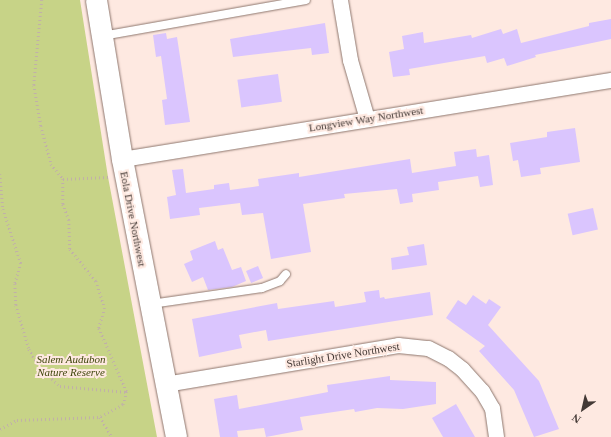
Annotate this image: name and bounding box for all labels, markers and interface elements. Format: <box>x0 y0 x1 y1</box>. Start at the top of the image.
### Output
street label: Longview Way Northwest <box>308 103 424 135</box>
street label: Eola Drive Northwest <box>117 170 149 268</box>
street label: Starlight Drive Northwest <box>286 340 400 370</box>
park label: Salem Audubon Nature Reserve <box>36 353 106 379</box>
north arrow <box>563 389 603 429</box>
text: N <box>570 412 583 426</box>

